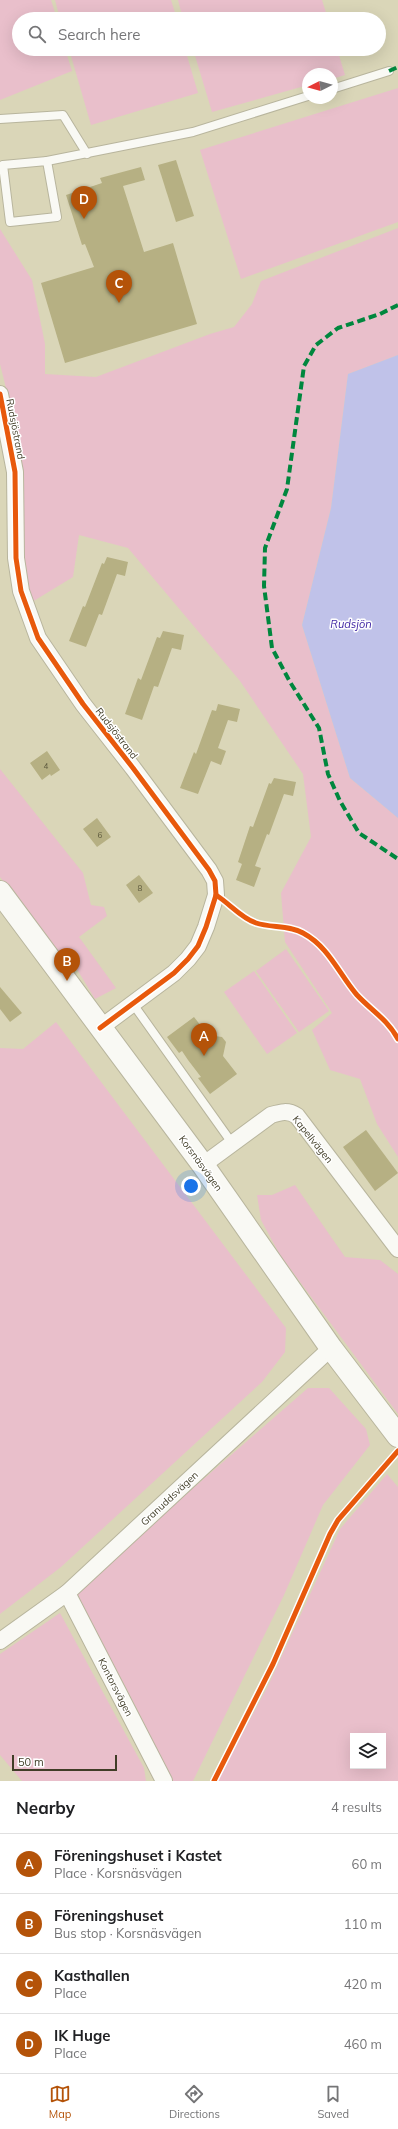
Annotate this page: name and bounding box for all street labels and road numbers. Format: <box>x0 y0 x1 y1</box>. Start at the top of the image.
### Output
street label: Rudsjöstrand <box>3 398 28 461</box>
street label: Rudsjöstrand <box>93 705 141 762</box>
street label: Kapellvägen <box>290 1113 336 1166</box>
street label: Korsnäsvägen <box>176 1133 225 1194</box>
street label: Granuddsvägen <box>138 1468 201 1528</box>
street label: Kontorsvägen <box>95 1656 136 1719</box>

